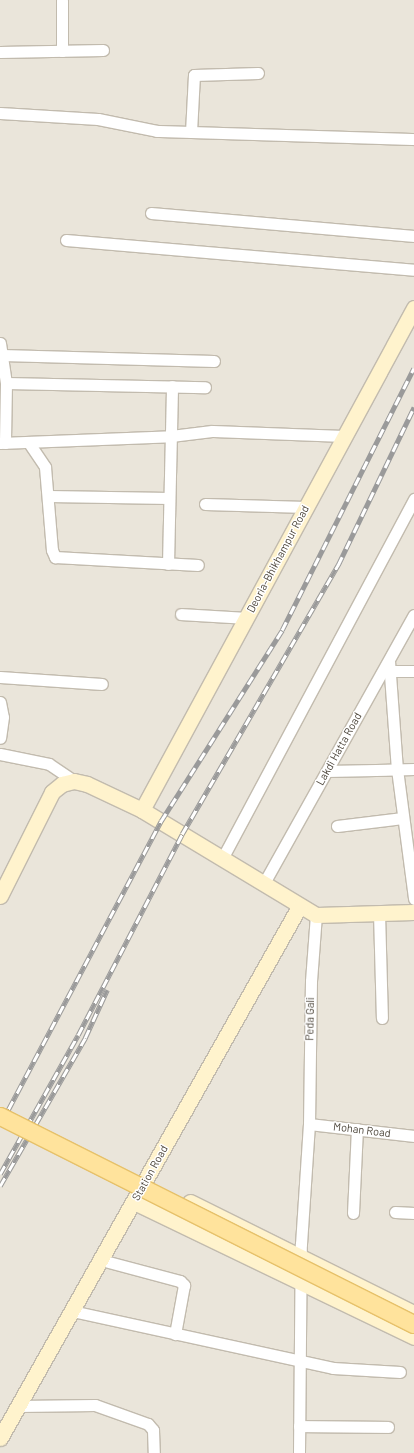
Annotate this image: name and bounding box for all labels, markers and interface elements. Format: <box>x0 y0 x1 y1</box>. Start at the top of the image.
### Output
street label: Deoria-Bhikhampur Road <box>244 503 312 615</box>
street label: Lakdi Hatta Road <box>314 710 364 788</box>
street label: Peda Gali <box>303 997 317 1041</box>
street label: Mohan Road <box>332 1120 392 1140</box>
street label: Station Road <box>129 1143 171 1203</box>

